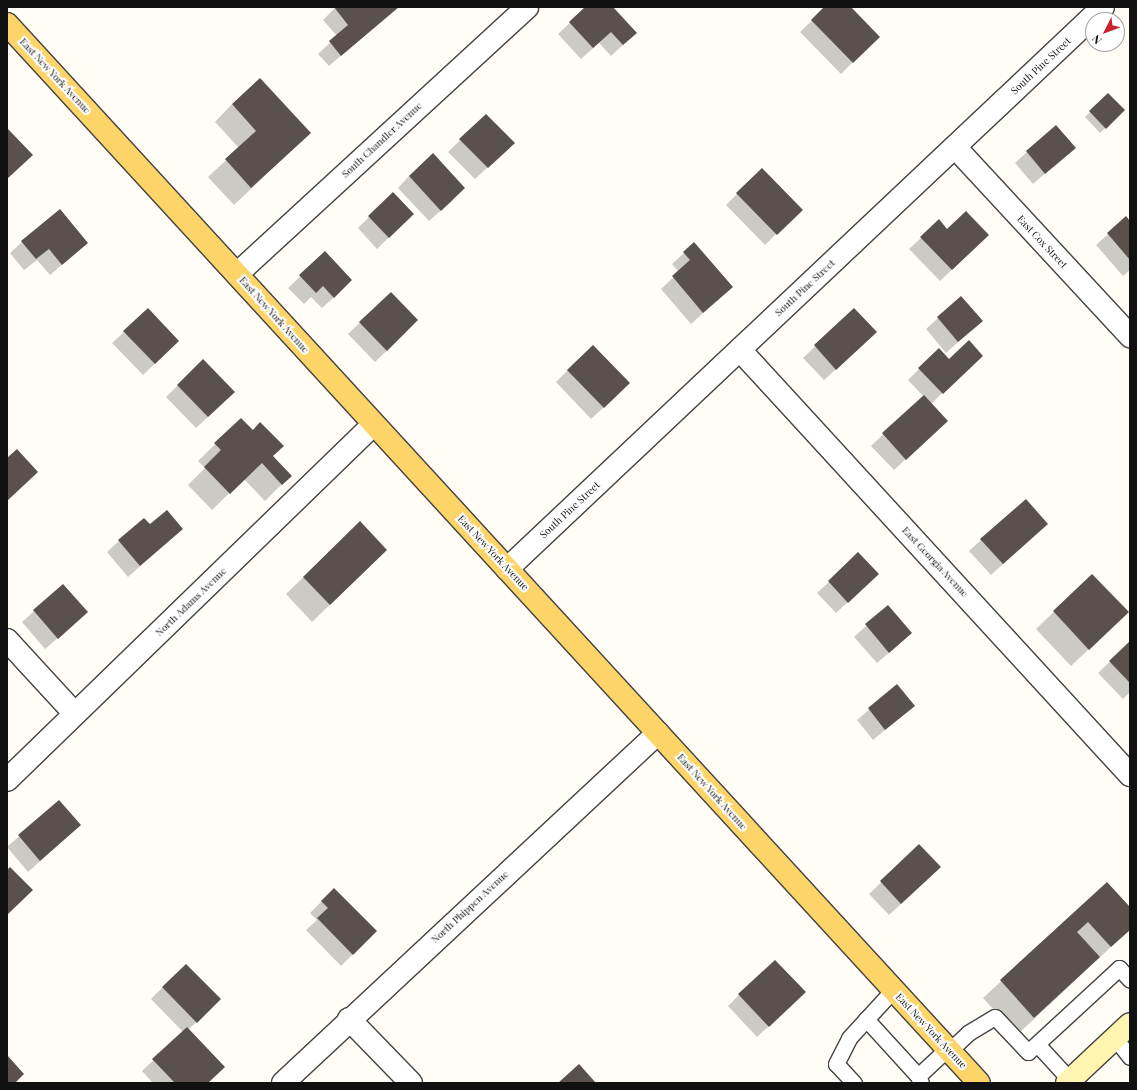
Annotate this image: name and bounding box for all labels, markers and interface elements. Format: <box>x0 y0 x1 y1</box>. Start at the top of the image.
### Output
north arrow <box>1085 12 1125 52</box>
text: N <box>1088 32 1105 48</box>
street label: East New York Avenue <box>17 35 93 117</box>
street label: South Pine Street <box>1008 35 1074 97</box>
street label: South Chandler Avenue <box>339 100 425 180</box>
street label: East Cox Street <box>1014 213 1070 271</box>
street label: South Pine Street <box>772 257 838 319</box>
street label: East New York Avenue <box>236 274 312 356</box>
street label: South Pine Street <box>537 479 603 541</box>
street label: East New York Avenue <box>455 512 531 594</box>
street label: East Georgia Avenue <box>899 524 971 600</box>
street label: North Adams Avenue <box>153 565 229 639</box>
street label: East New York Avenue <box>674 751 750 833</box>
street label: North Phippen Avenue <box>429 868 511 946</box>
street label: East New York Avenue <box>893 990 969 1072</box>

